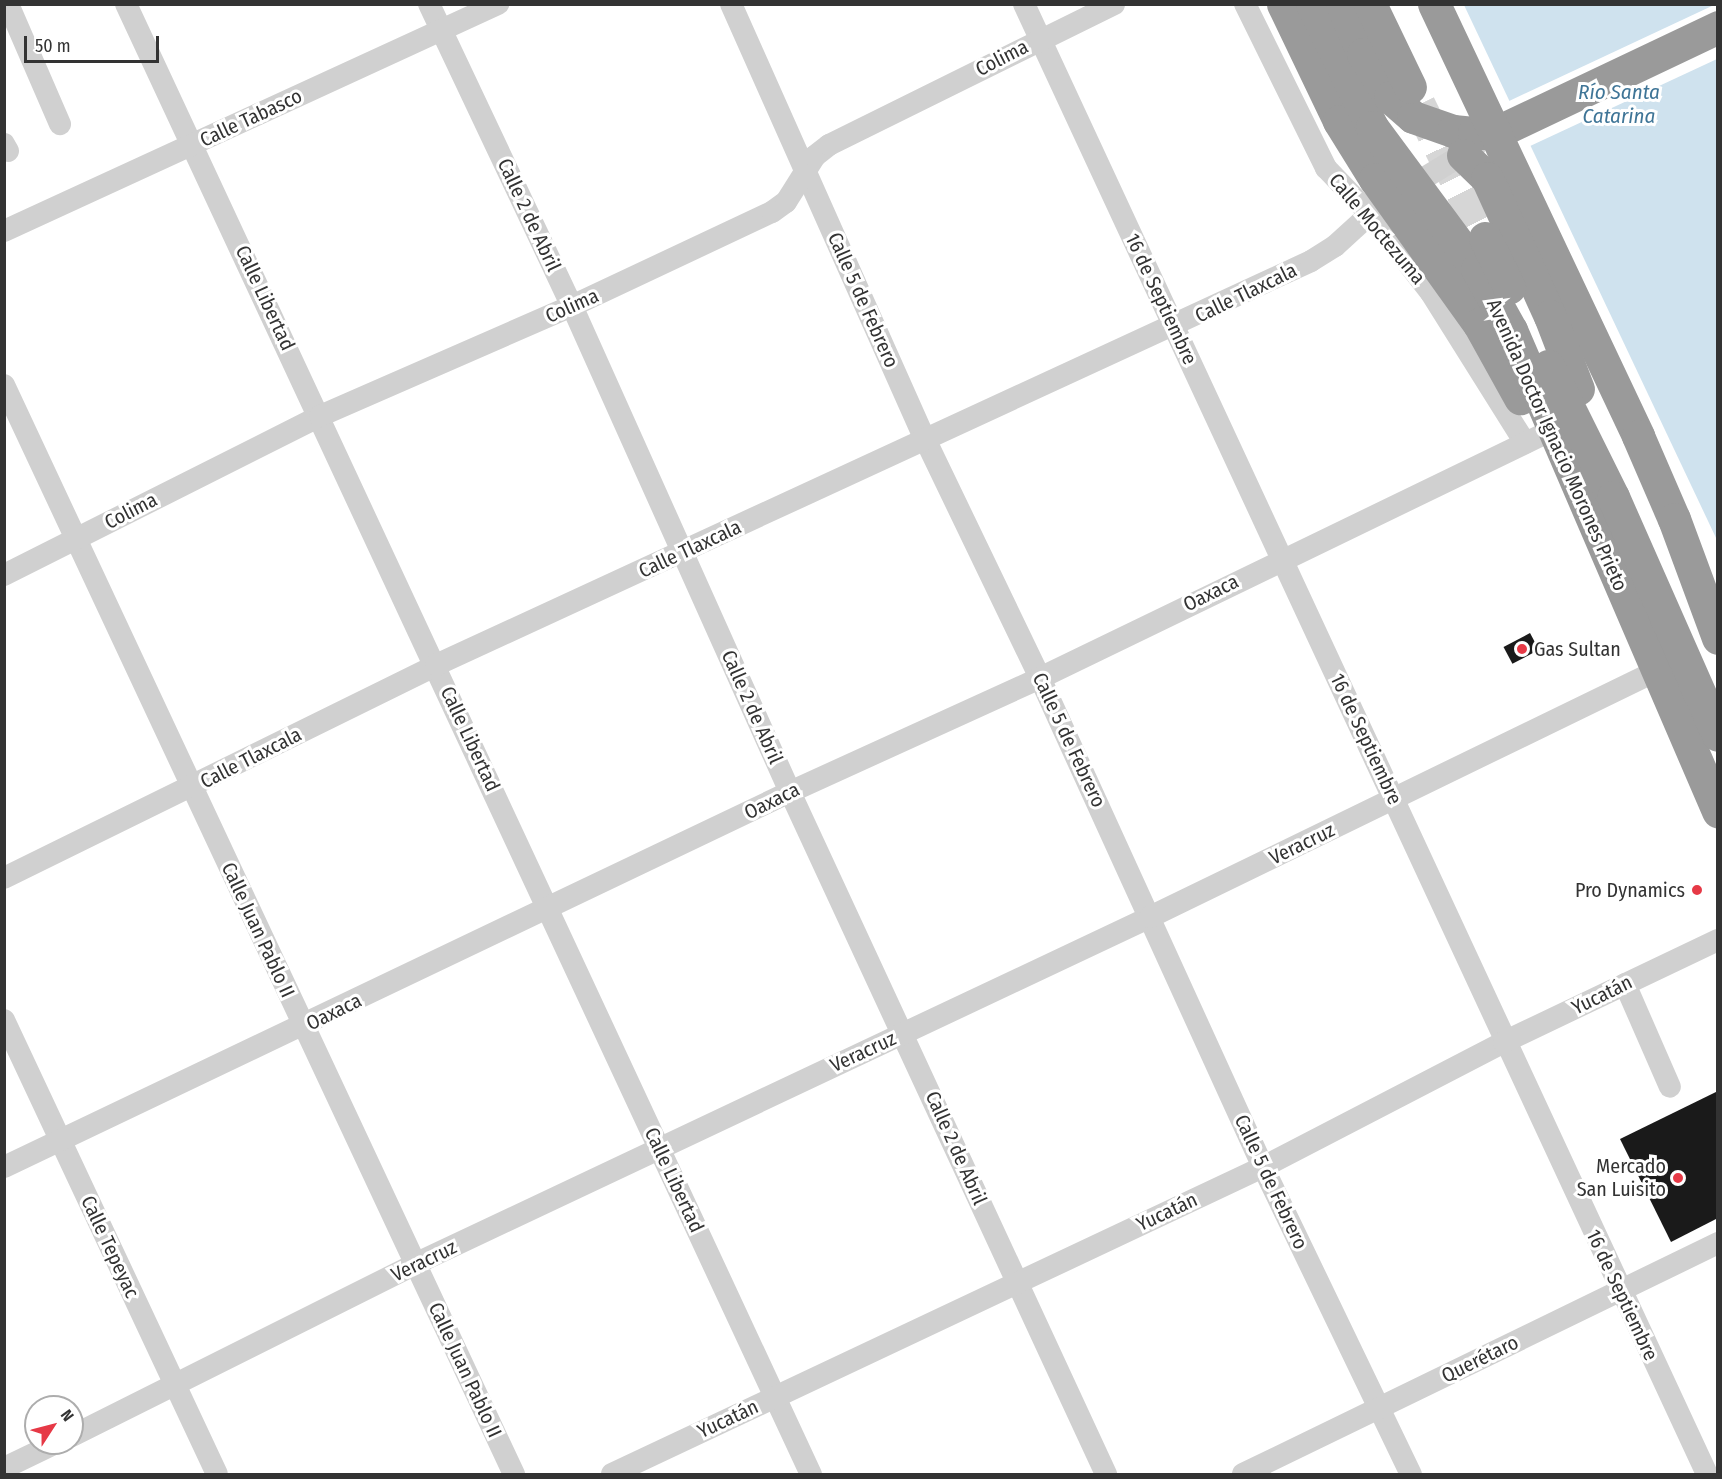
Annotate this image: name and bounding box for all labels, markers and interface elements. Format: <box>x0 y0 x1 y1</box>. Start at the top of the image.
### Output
scale bar <box>27 24 162 62</box>
text: 50 m <box>35 35 71 57</box>
street label: Colima <box>972 35 1032 81</box>
water label: Río Santa Catarina <box>1578 79 1660 129</box>
street label: Calle Tabasco <box>196 84 306 152</box>
street label: Calle 2 de Abril <box>492 155 566 275</box>
street label: Calle Moctezuma <box>1324 169 1430 289</box>
street label: Calle 5 de Febrero <box>822 229 904 371</box>
street label: 16 de Septiembre <box>1120 230 1202 368</box>
street label: Calle Libertad <box>230 242 300 354</box>
street label: Calle Tlaxcala <box>1191 258 1301 328</box>
street label: Colima <box>542 284 602 328</box>
street label: Avenida Doctor Ignacio Morones Prieto <box>1482 295 1632 595</box>
street label: Colima <box>101 488 161 534</box>
street label: Calle Tlaxcala <box>635 515 745 583</box>
street label: Oaxaca <box>1179 569 1243 617</box>
place label: Gas Sultan <box>1534 637 1621 661</box>
marker: Gas Sultan <box>1515 642 1529 656</box>
street label: Calle 2 de Abril <box>716 646 788 768</box>
street label: Calle 5 de Febrero <box>1027 669 1111 811</box>
street label: 16 de Septiembre <box>1325 670 1407 808</box>
street label: Calle Libertad <box>435 683 505 795</box>
street label: Calle Tlaxcala <box>196 722 306 794</box>
street label: Oaxaca <box>740 777 804 825</box>
street label: Veracruz <box>1265 818 1339 870</box>
street label: Calle Juan Pablo II <box>216 859 300 1001</box>
place label: Pro Dynamics <box>1575 878 1685 902</box>
marker: Pro Dynamics <box>1690 883 1704 897</box>
street label: Yucatán <box>1568 970 1636 1020</box>
street label: Oaxaca <box>302 988 366 1036</box>
street label: Veracruz <box>826 1026 900 1078</box>
street label: Calle 2 de Abril <box>920 1087 992 1209</box>
street label: Calle 5 de Febrero <box>1229 1111 1313 1253</box>
street label: Calle Libertad <box>639 1124 709 1236</box>
place label: Mercado San Luisito <box>1577 1154 1666 1201</box>
marker: Mercado San Luisito <box>1671 1171 1685 1185</box>
street label: Yucatán <box>1133 1188 1201 1236</box>
street label: Calle Tepeyac <box>76 1192 144 1302</box>
street label: 16 de Septiembre <box>1581 1226 1663 1364</box>
street label: Veracruz <box>387 1235 461 1287</box>
street label: Calle Juan Pablo II <box>423 1299 507 1441</box>
street label: Querétaro <box>1438 1330 1522 1388</box>
north arrow <box>24 1395 84 1455</box>
street label: Yucatán <box>694 1395 762 1443</box>
text: N <box>57 1406 78 1425</box>

